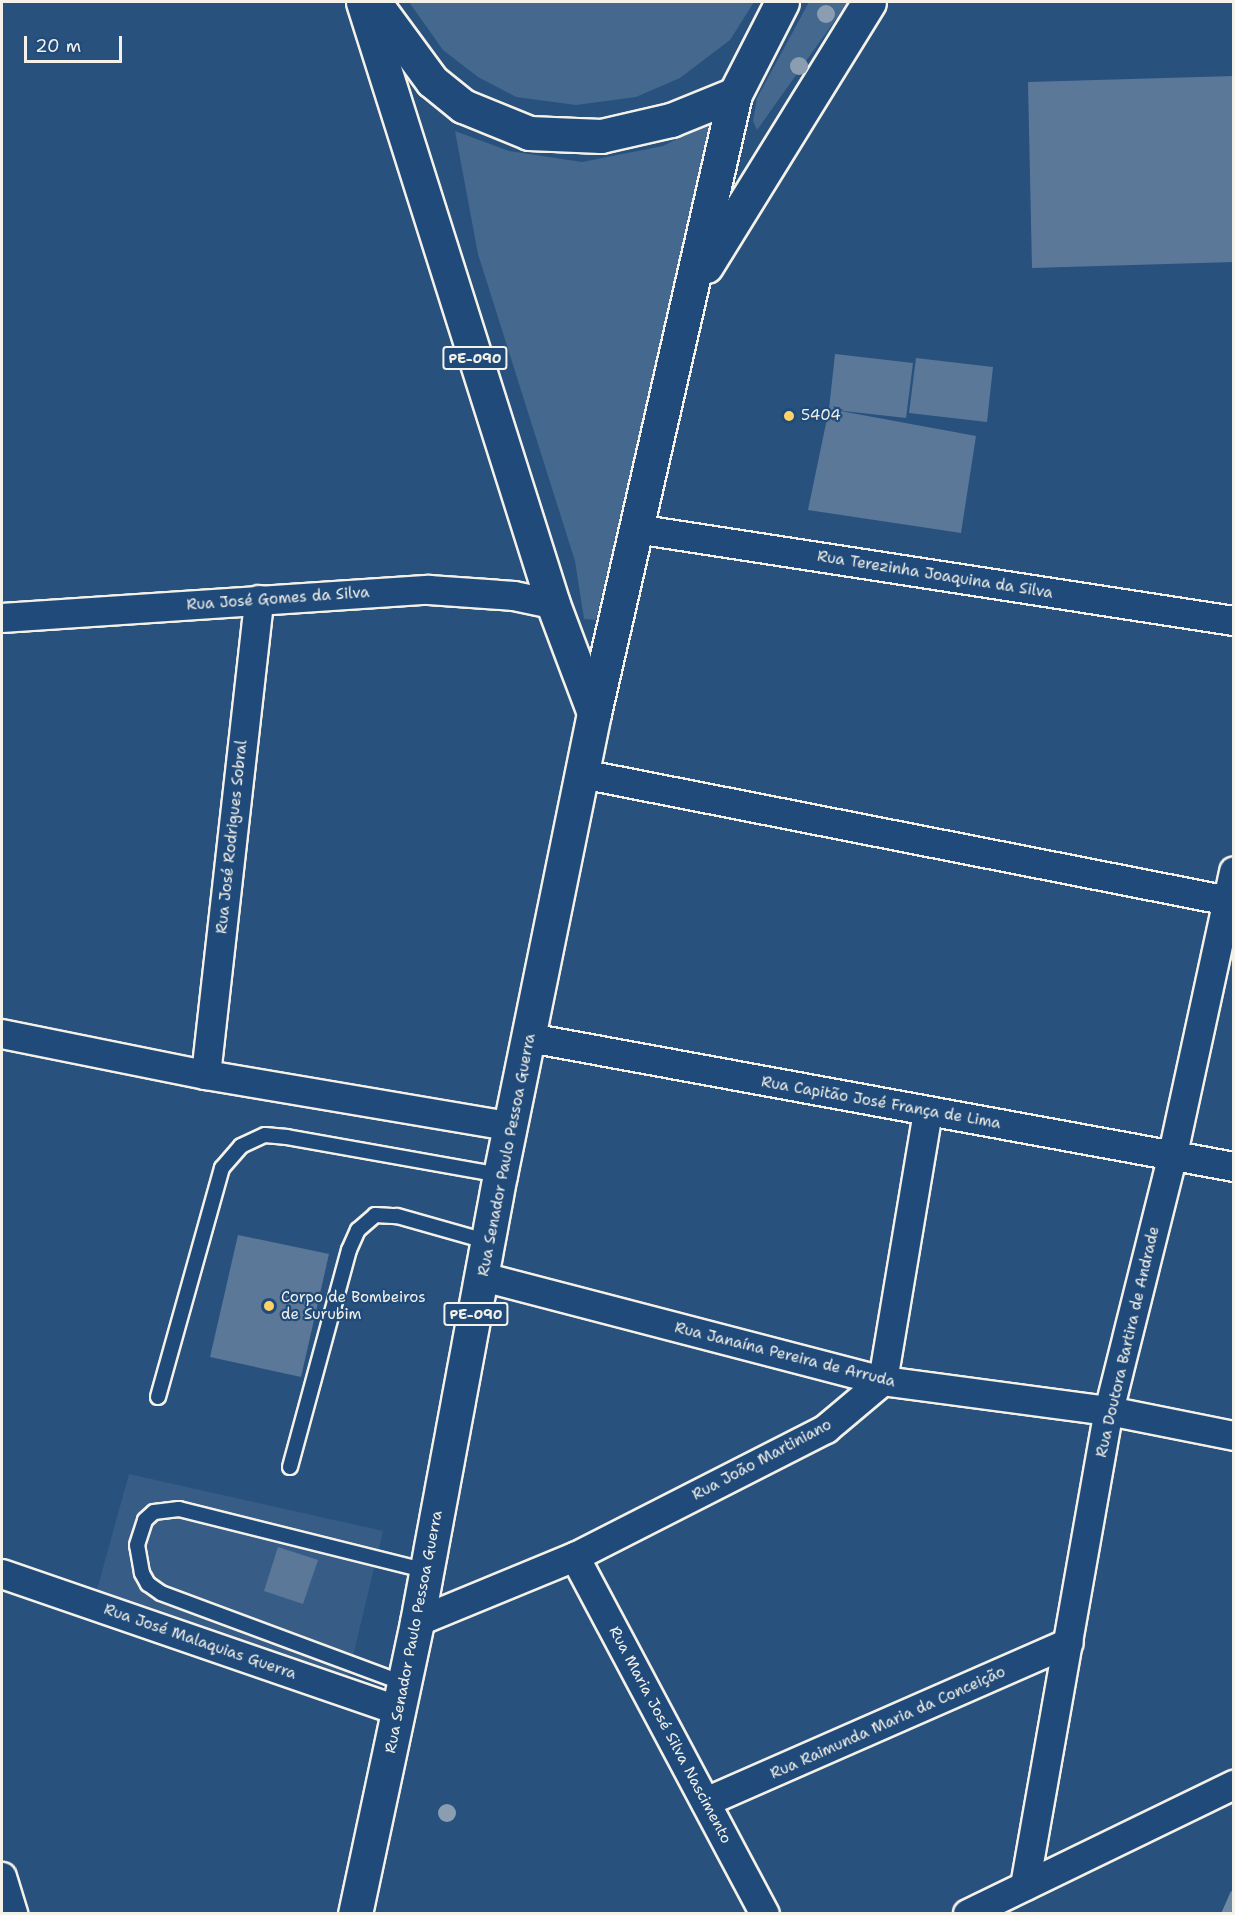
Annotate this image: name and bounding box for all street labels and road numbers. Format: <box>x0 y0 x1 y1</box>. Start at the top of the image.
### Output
road number: PE-090 <box>442 347 508 369</box>
street label: Rua Terezinha Joaquina da Silva <box>816 547 1054 603</box>
street label: Rua José Gomes da Silva <box>186 584 370 614</box>
street label: Rua José Rodrigues Sobral <box>213 739 251 935</box>
street label: Rua Senador Paulo Pessoa Guerra <box>475 1032 539 1278</box>
street label: Rua Capitão José França de Lima <box>760 1073 1002 1133</box>
street label: Rua Doutora Bartira de Andrade <box>1093 1225 1163 1459</box>
road number: PE-090 <box>443 1303 509 1325</box>
street label: Rua Janaína Pereira de Arruda <box>673 1319 897 1391</box>
street label: Rua João Martiniano <box>689 1416 835 1504</box>
street label: Rua Senador Paulo Pessoa Guerra <box>382 1509 446 1755</box>
street label: Rua José Malaquias Guerra <box>101 1601 299 1683</box>
street label: Rua Maria José Silva Nascimento <box>605 1623 735 1847</box>
street label: Rua Raimunda Maria da Conceição <box>768 1663 1008 1783</box>

